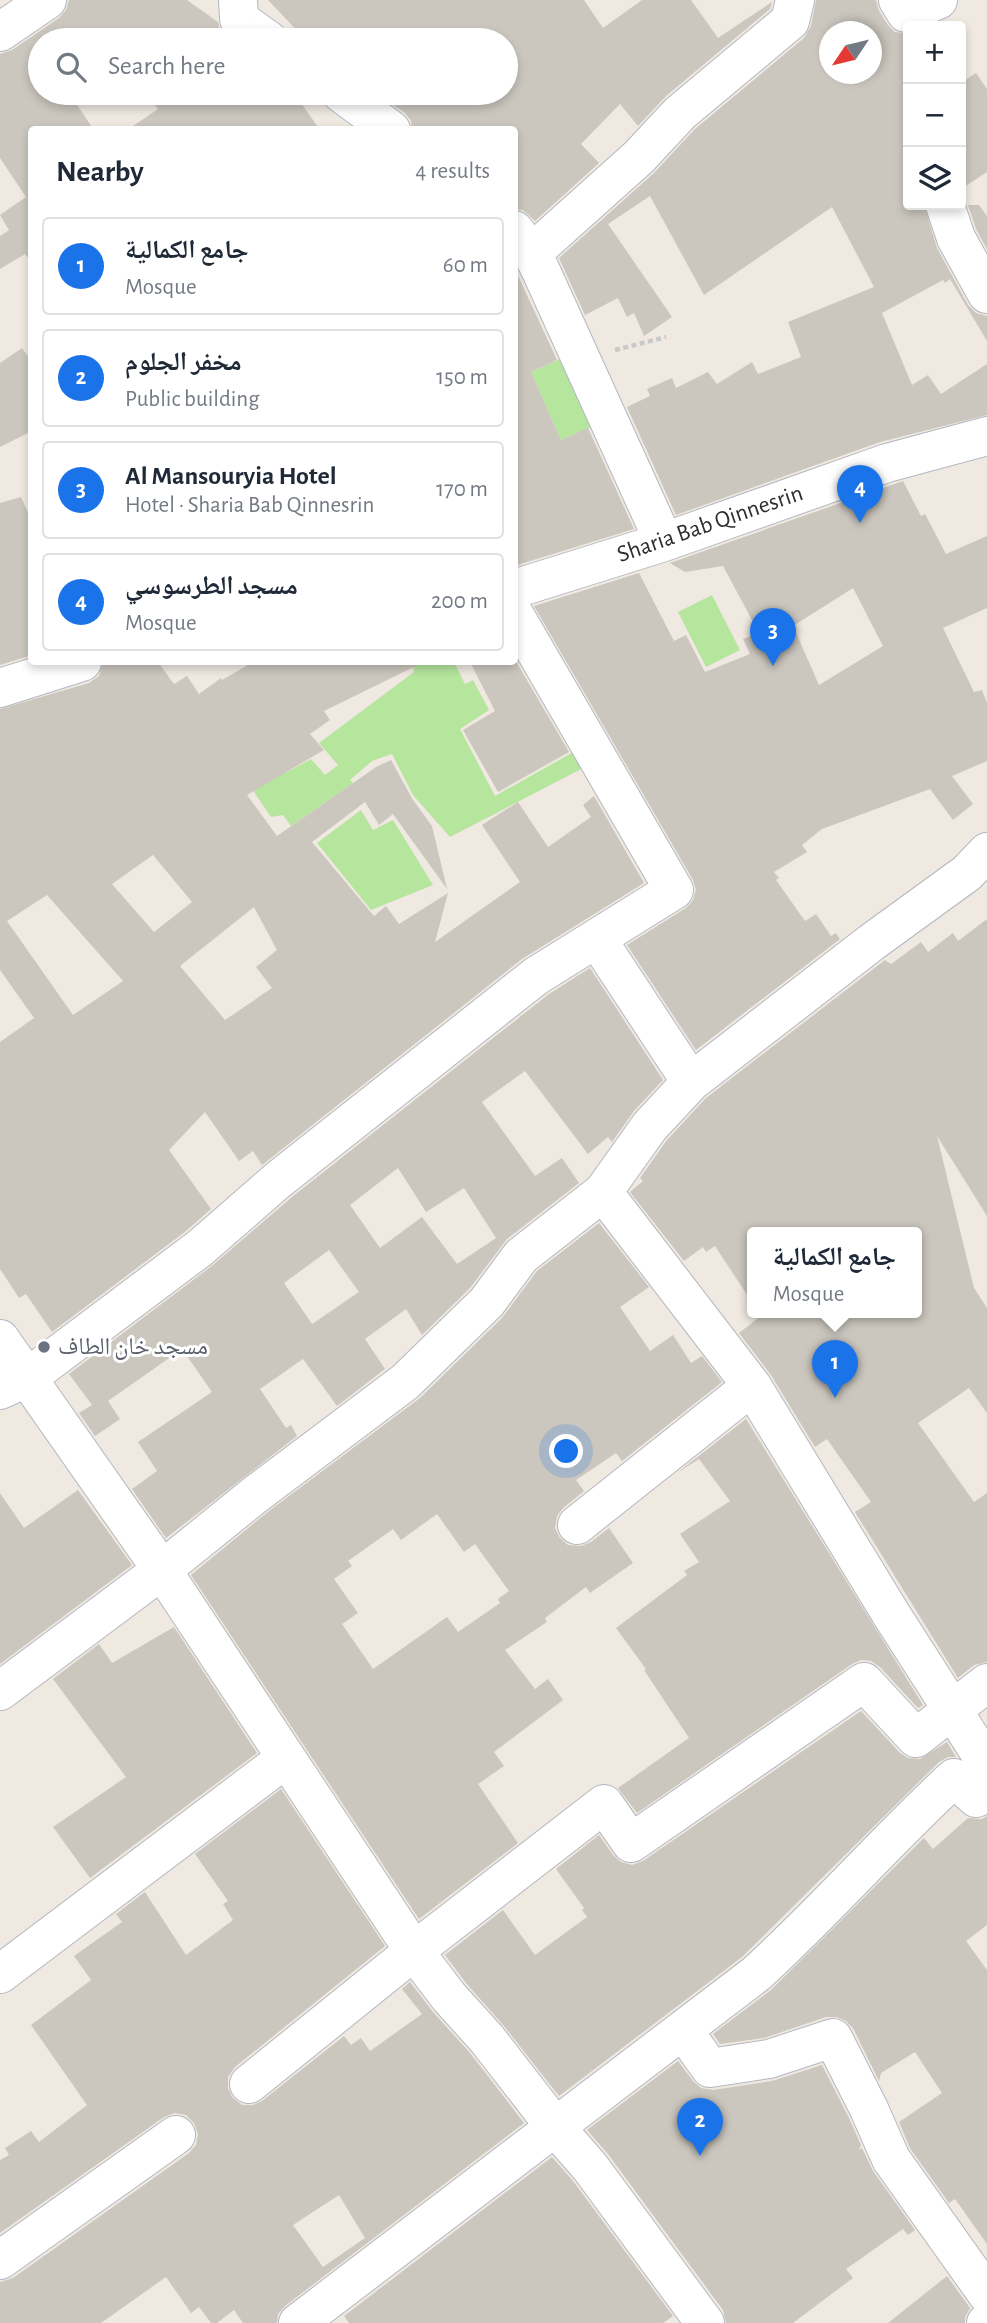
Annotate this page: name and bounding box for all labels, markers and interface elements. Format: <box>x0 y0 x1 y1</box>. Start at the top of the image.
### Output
north arrow <box>819 21 882 84</box>
map controls <box>903 21 966 210</box>
button: + <box>903 21 966 84</box>
search box <box>28 28 518 105</box>
icon: search <box>52 48 90 86</box>
text: Search here <box>108 53 226 79</box>
button: − <box>903 84 966 147</box>
button: layers <box>903 147 966 210</box>
text: Nearby <box>56 157 144 187</box>
text: 4 results <box>415 160 490 183</box>
text: جامع الكمالية <box>125 237 249 263</box>
text: 1 <box>77 254 85 277</box>
text: 60 m <box>443 254 488 277</box>
text: Mosque <box>125 276 197 299</box>
text: مخفر الجلوم <box>125 349 242 375</box>
text: 2 <box>76 366 86 389</box>
text: 150 m <box>436 366 488 389</box>
text: Public building <box>125 388 259 411</box>
text: Al Mansouryia Hotel <box>125 463 336 489</box>
pin: 4 <box>837 465 883 523</box>
text: 3 <box>76 478 86 501</box>
text: 170 m <box>436 478 488 501</box>
street label: Sharia Bab Qinnesrin <box>614 481 806 567</box>
text: Hotel · Sharia Bab Qinnesrin <box>125 494 374 517</box>
text: مسجد الطرسوسي <box>125 573 298 599</box>
text: 4 <box>75 590 87 613</box>
text: 200 m <box>431 590 488 613</box>
pin: 3 <box>750 608 796 666</box>
text: Mosque <box>125 612 197 635</box>
popup <box>747 1227 922 1318</box>
text: جامع الكمالية <box>773 1244 896 1270</box>
text: Mosque <box>773 1283 844 1306</box>
place label: مسجد خان الطاف <box>58 1335 208 1360</box>
marker: مسجد خان الطاف <box>36 1339 52 1355</box>
pin: 1 <box>812 1340 858 1398</box>
your location <box>549 1434 583 1468</box>
pin: 2 <box>677 2098 723 2156</box>

